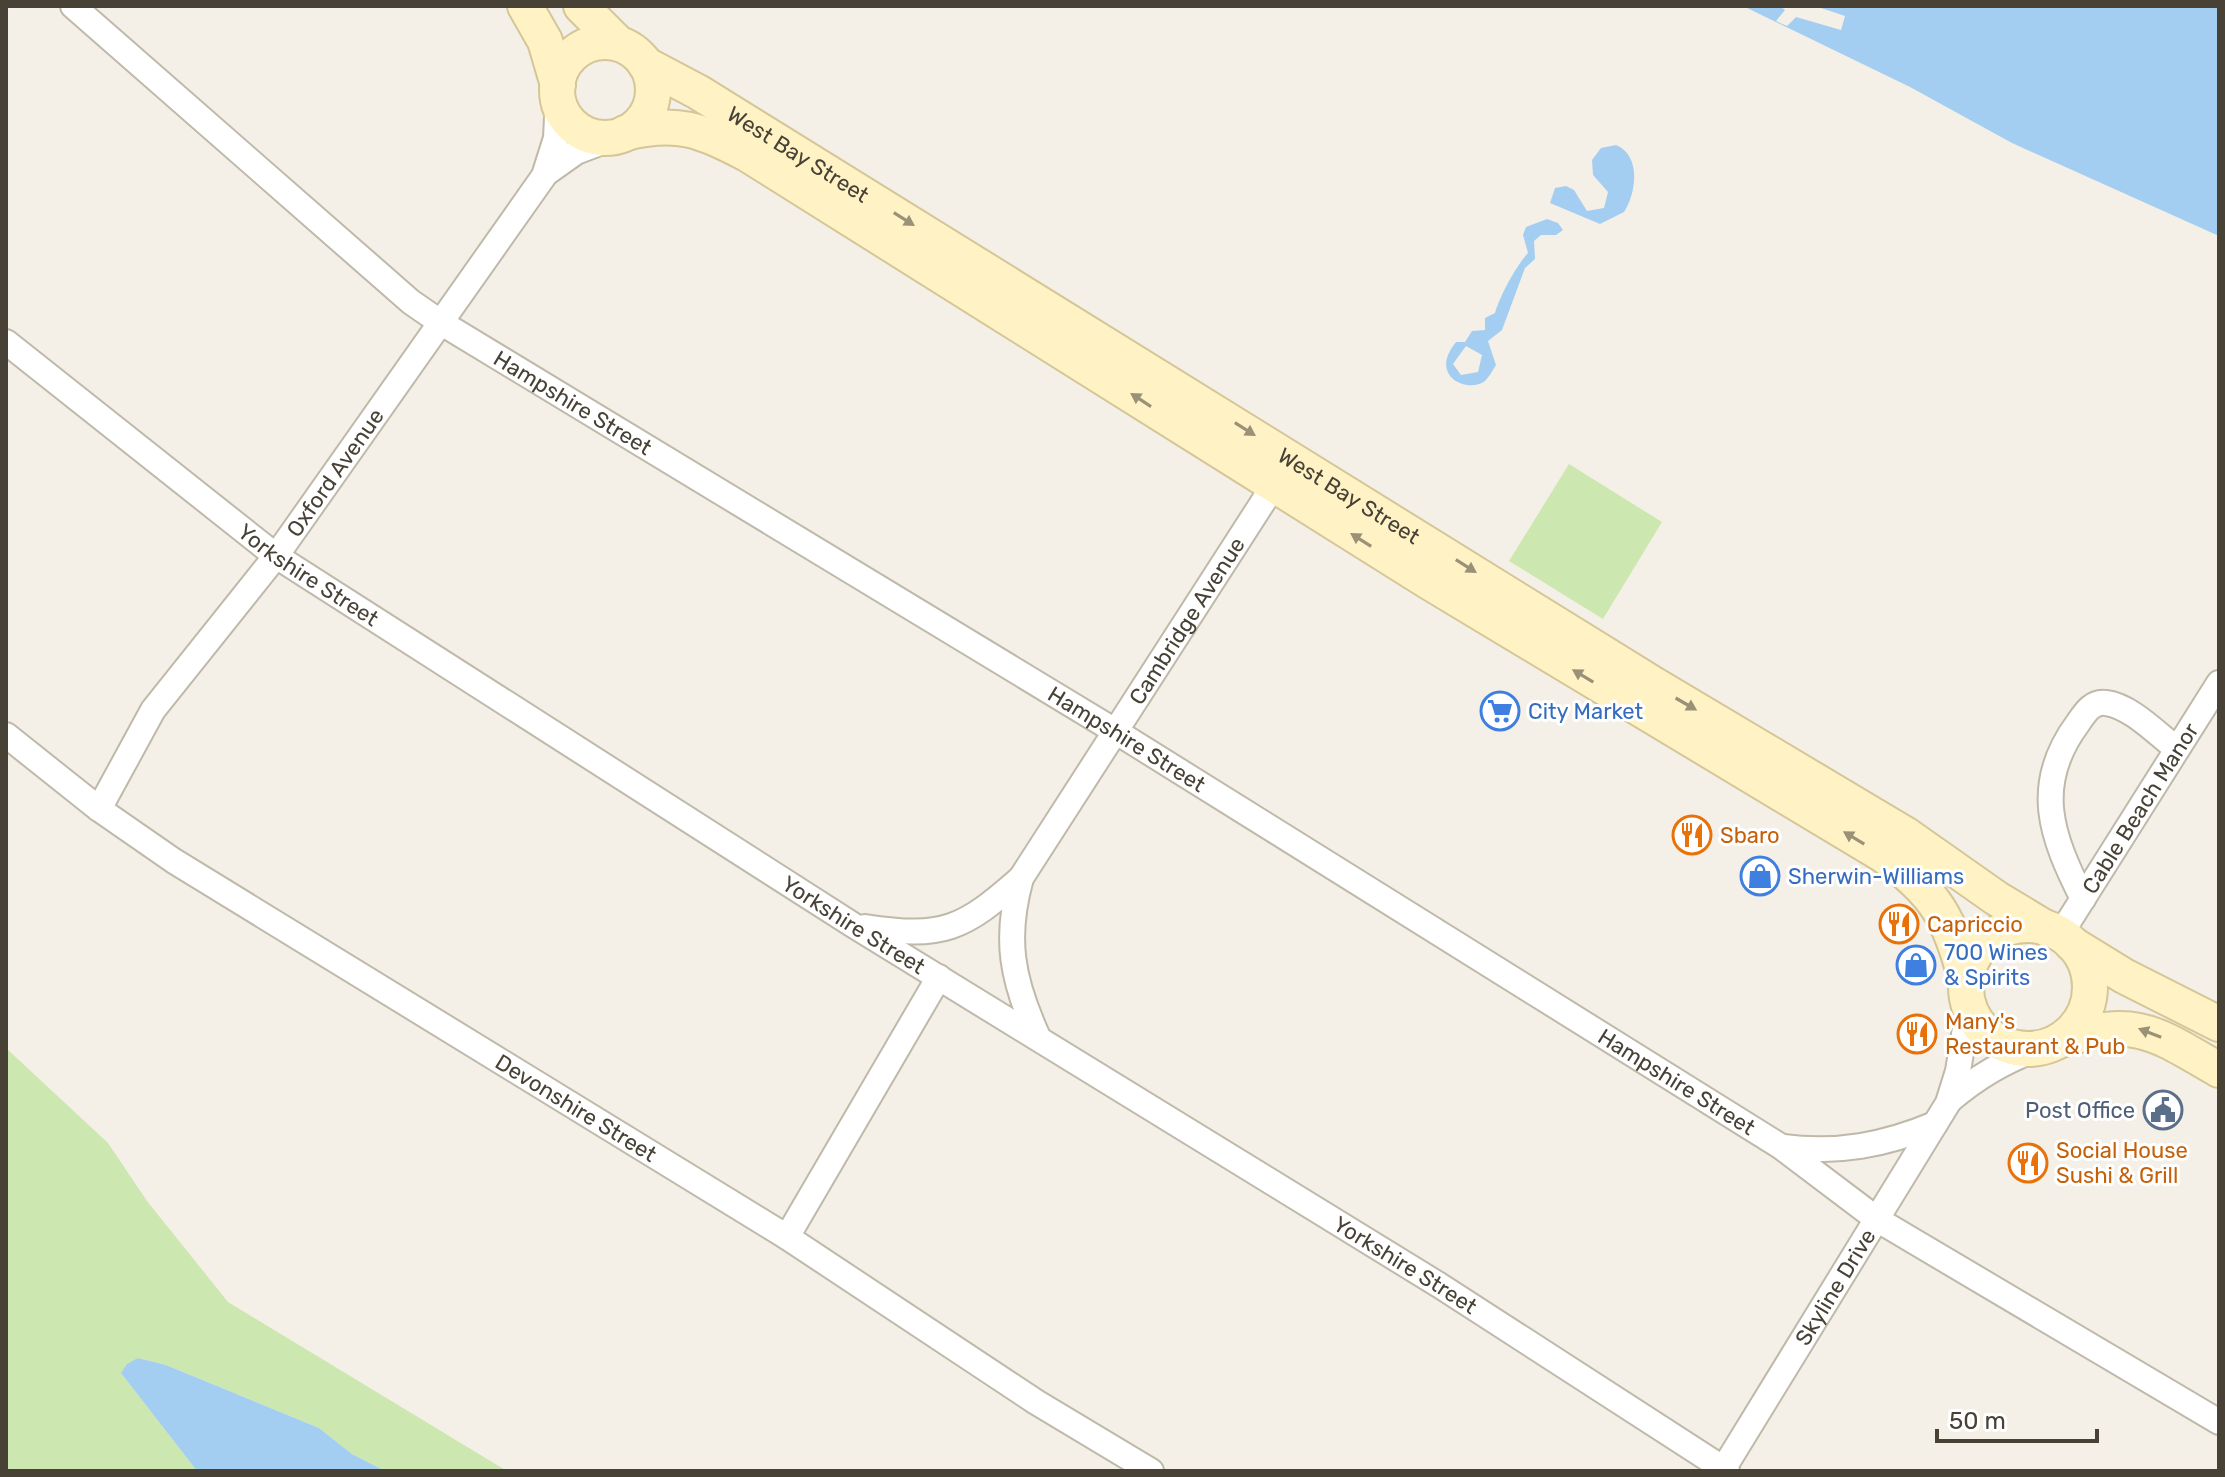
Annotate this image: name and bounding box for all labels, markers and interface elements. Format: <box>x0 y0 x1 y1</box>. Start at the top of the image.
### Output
street label: West Bay Street <box>722 100 875 209</box>
one-way arrow <box>893 212 915 226</box>
street label: Hampshire Street <box>489 344 657 461</box>
one-way arrow <box>1131 393 1152 408</box>
street label: Oxford Avenue <box>280 403 389 542</box>
one-way arrow <box>1234 422 1256 436</box>
street label: West Bay Street <box>1273 441 1425 550</box>
street label: Yorkshire Street <box>233 518 384 632</box>
street label: Cambridge Avenue <box>1123 532 1250 709</box>
one-way arrow <box>1350 533 1372 547</box>
one-way arrow <box>1455 559 1477 573</box>
one-way arrow <box>1572 669 1594 683</box>
street label: Hampshire Street <box>1043 680 1211 798</box>
supermarket icon: City Market <box>1479 690 1521 732</box>
one-way arrow <box>1675 697 1698 711</box>
place label: City Market <box>1528 698 1644 725</box>
street label: Cable Beach Manor <box>2076 717 2204 899</box>
restaurant icon: Sbaro <box>1671 814 1713 856</box>
place label: Sbaro <box>1720 822 1780 849</box>
one-way arrow <box>1843 831 1865 845</box>
shop icon: Sherwin-Williams <box>1739 855 1781 897</box>
place label: Sherwin-Williams <box>1788 863 1964 890</box>
street label: Yorkshire Street <box>777 870 931 980</box>
restaurant icon: Capriccio <box>1878 903 1920 945</box>
place label: Capriccio <box>1927 911 2023 938</box>
place label: 700 Wines & Spirits <box>1944 939 2048 991</box>
shop icon: 700 Wines & Spirits <box>1895 944 1937 986</box>
place label: Many's Restaurant & Pub <box>1945 1008 2125 1060</box>
restaurant icon: Many's Restaurant & Pub <box>1896 1013 1938 1055</box>
street label: Hampshire Street <box>1593 1022 1761 1141</box>
one-way arrow <box>2138 1026 2162 1039</box>
street label: Devonshire Street <box>491 1048 662 1168</box>
public building icon: Post Office <box>2142 1089 2184 1131</box>
place label: Post Office <box>2025 1097 2135 1124</box>
place label: Social House Sushi & Grill <box>2056 1137 2188 1189</box>
restaurant icon: Social House Sushi & Grill <box>2007 1142 2049 1184</box>
street label: Yorkshire Street <box>1329 1210 1483 1320</box>
street label: Skyline Drive <box>1789 1224 1881 1350</box>
scale bar <box>1937 1393 2097 1443</box>
text: 50 m <box>1949 1407 2006 1435</box>

